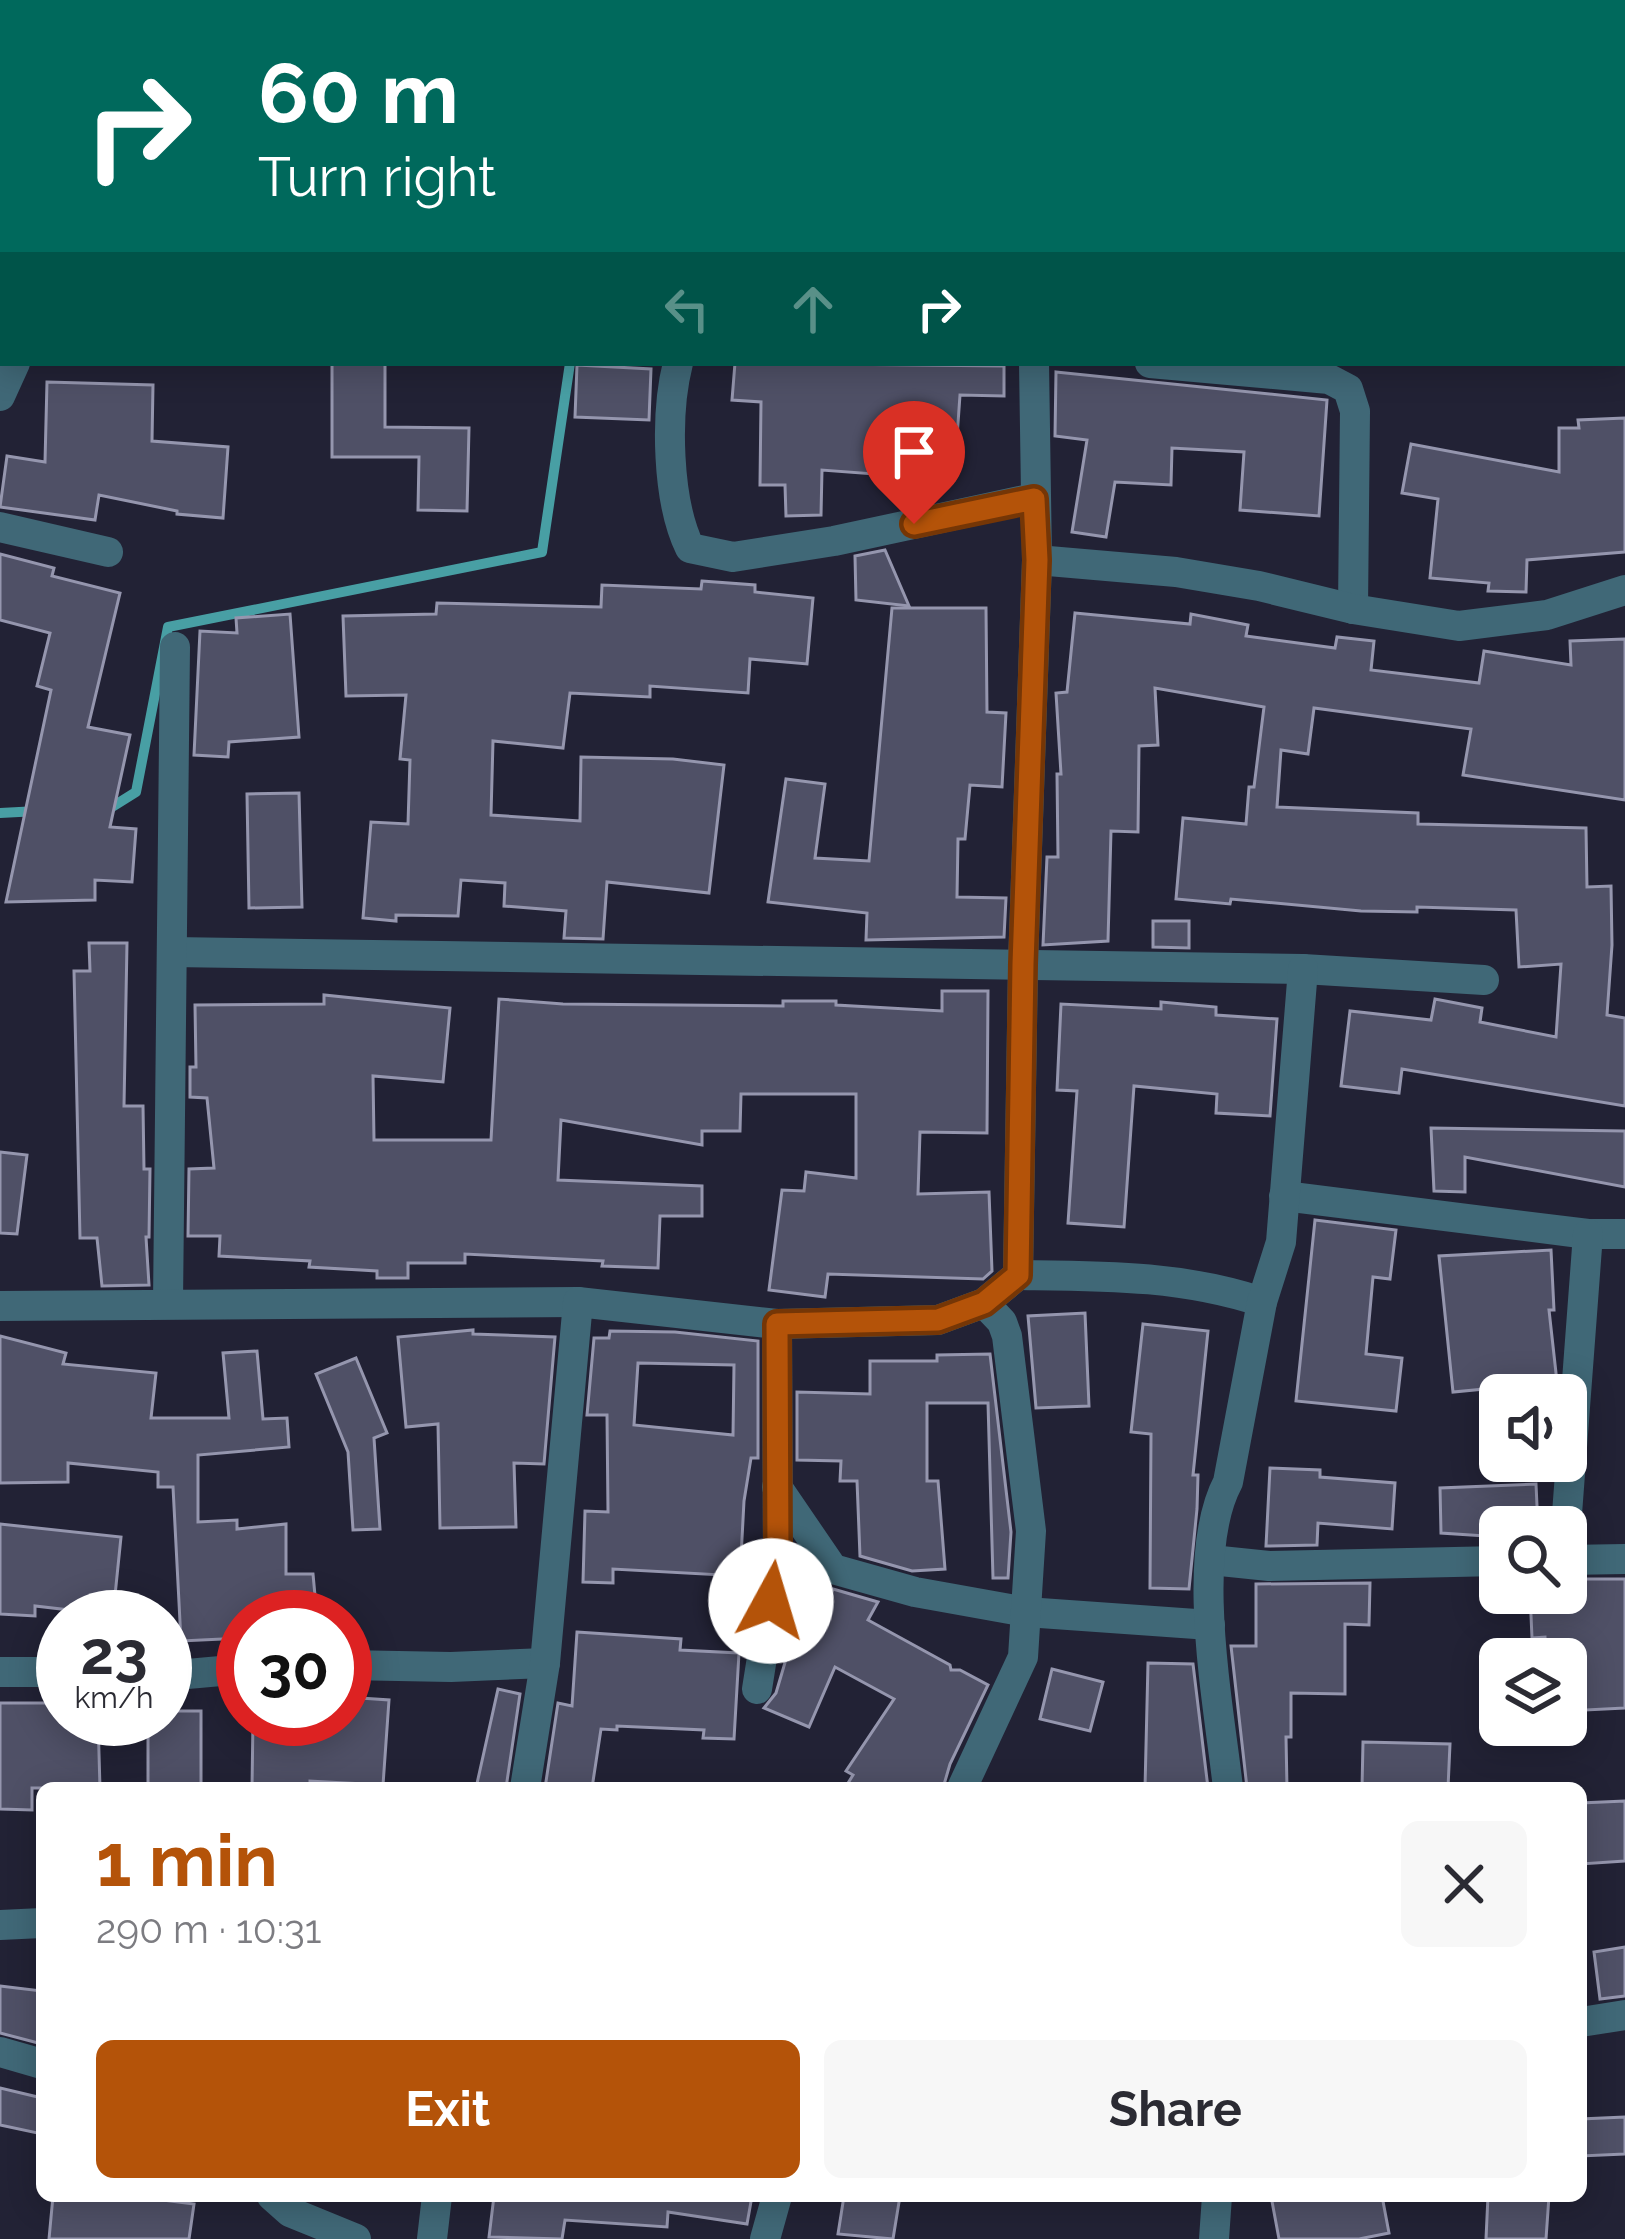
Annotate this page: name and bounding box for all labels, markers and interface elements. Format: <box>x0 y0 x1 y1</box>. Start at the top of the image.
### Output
text: 60 m <box>258 44 459 143</box>
icon: right <box>60 48 216 204</box>
text: Turn right <box>258 145 496 209</box>
icon: left <box>654 276 720 342</box>
icon: ahead <box>780 276 846 342</box>
icon: right <box>906 276 972 342</box>
pin <box>863 401 965 524</box>
icon: arrive <box>881 419 947 485</box>
map controls <box>1479 1374 1587 1746</box>
button: sound <box>1479 1374 1587 1482</box>
button: search <box>1479 1506 1587 1614</box>
position arrow <box>708 1538 834 1664</box>
speed limit sign: 30 <box>216 1590 372 1746</box>
text: 23 <box>80 1618 148 1688</box>
button: layers <box>1479 1638 1587 1746</box>
text: km/h <box>74 1680 154 1715</box>
text: 1 min <box>96 1818 278 1903</box>
button: close <box>1401 1821 1527 1947</box>
text: 290 m · 10:31 <box>96 1906 322 1952</box>
button: Exit <box>96 2040 800 2178</box>
button: Share <box>824 2040 1527 2178</box>

